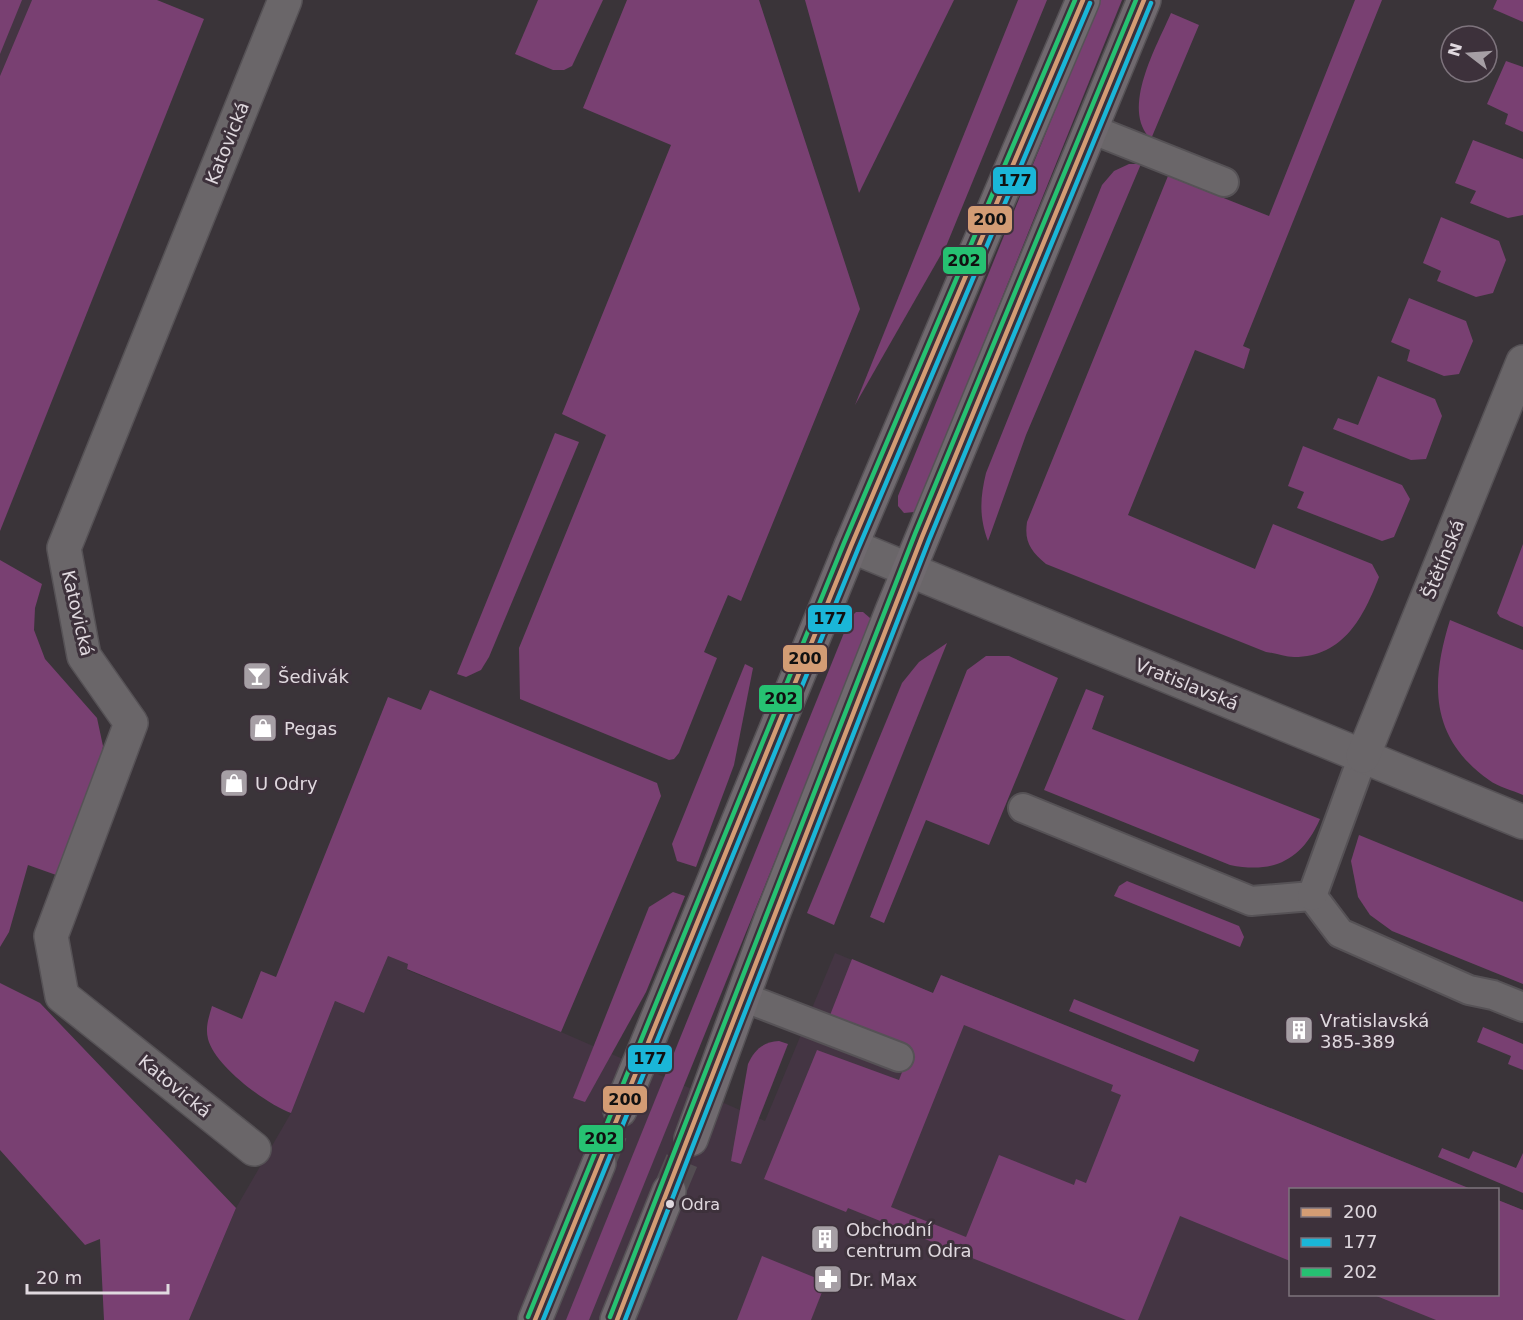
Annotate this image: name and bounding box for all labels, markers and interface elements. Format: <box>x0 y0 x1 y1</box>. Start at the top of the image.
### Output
north arrow <box>1439 24 1499 84</box>
text: N <box>1444 41 1466 59</box>
street label: Katovická <box>201 99 253 187</box>
line badge: 177 <box>992 166 1037 195</box>
text: 177 <box>998 171 1032 190</box>
line badge: 200 <box>967 205 1013 234</box>
text: 200 <box>973 210 1007 229</box>
line badge: 202 <box>942 246 987 275</box>
text: 202 <box>947 251 981 270</box>
street label: Štětínská <box>1418 516 1468 602</box>
street label: Katovická <box>58 568 98 658</box>
line badge: 177 <box>807 604 853 633</box>
text: 177 <box>813 609 847 628</box>
line badge: 200 <box>782 644 828 673</box>
text: 200 <box>788 649 822 668</box>
street label: Vratislavská <box>1132 654 1242 714</box>
bar icon: Šedivák <box>241 660 273 692</box>
place label: Šedivák <box>278 666 350 687</box>
line badge: 202 <box>758 684 803 713</box>
text: 202 <box>764 689 798 708</box>
shop icon: Pegas <box>247 712 279 744</box>
place label: Pegas <box>284 718 337 739</box>
shop icon: U Odry <box>218 767 250 799</box>
place label: U Odry <box>255 773 318 794</box>
place label: Vratislavská 385-389 <box>1320 1010 1429 1052</box>
building icon: Vratislavská 385-389 <box>1283 1014 1315 1046</box>
line badge: 177 <box>627 1044 673 1073</box>
text: 177 <box>633 1049 667 1068</box>
street label: Katovická <box>134 1050 216 1122</box>
line badge: 200 <box>602 1085 648 1114</box>
text: 200 <box>608 1090 642 1109</box>
line badge: 202 <box>578 1124 624 1153</box>
text: 202 <box>584 1129 618 1148</box>
legend <box>1289 1188 1499 1296</box>
place label: Odra <box>681 1195 720 1214</box>
marker: Odra <box>664 1198 676 1210</box>
text: 200 <box>1343 1201 1377 1222</box>
place label: Obchodní centrum Odra <box>846 1219 972 1261</box>
building icon: Obchodní centrum Odra <box>809 1223 841 1255</box>
text: 177 <box>1343 1231 1377 1252</box>
scale bar <box>27 1257 168 1295</box>
text: 202 <box>1343 1261 1377 1282</box>
pharmacy icon: Dr. Max <box>812 1263 844 1295</box>
text: 20 m <box>36 1267 82 1288</box>
place label: Dr. Max <box>849 1269 918 1290</box>

